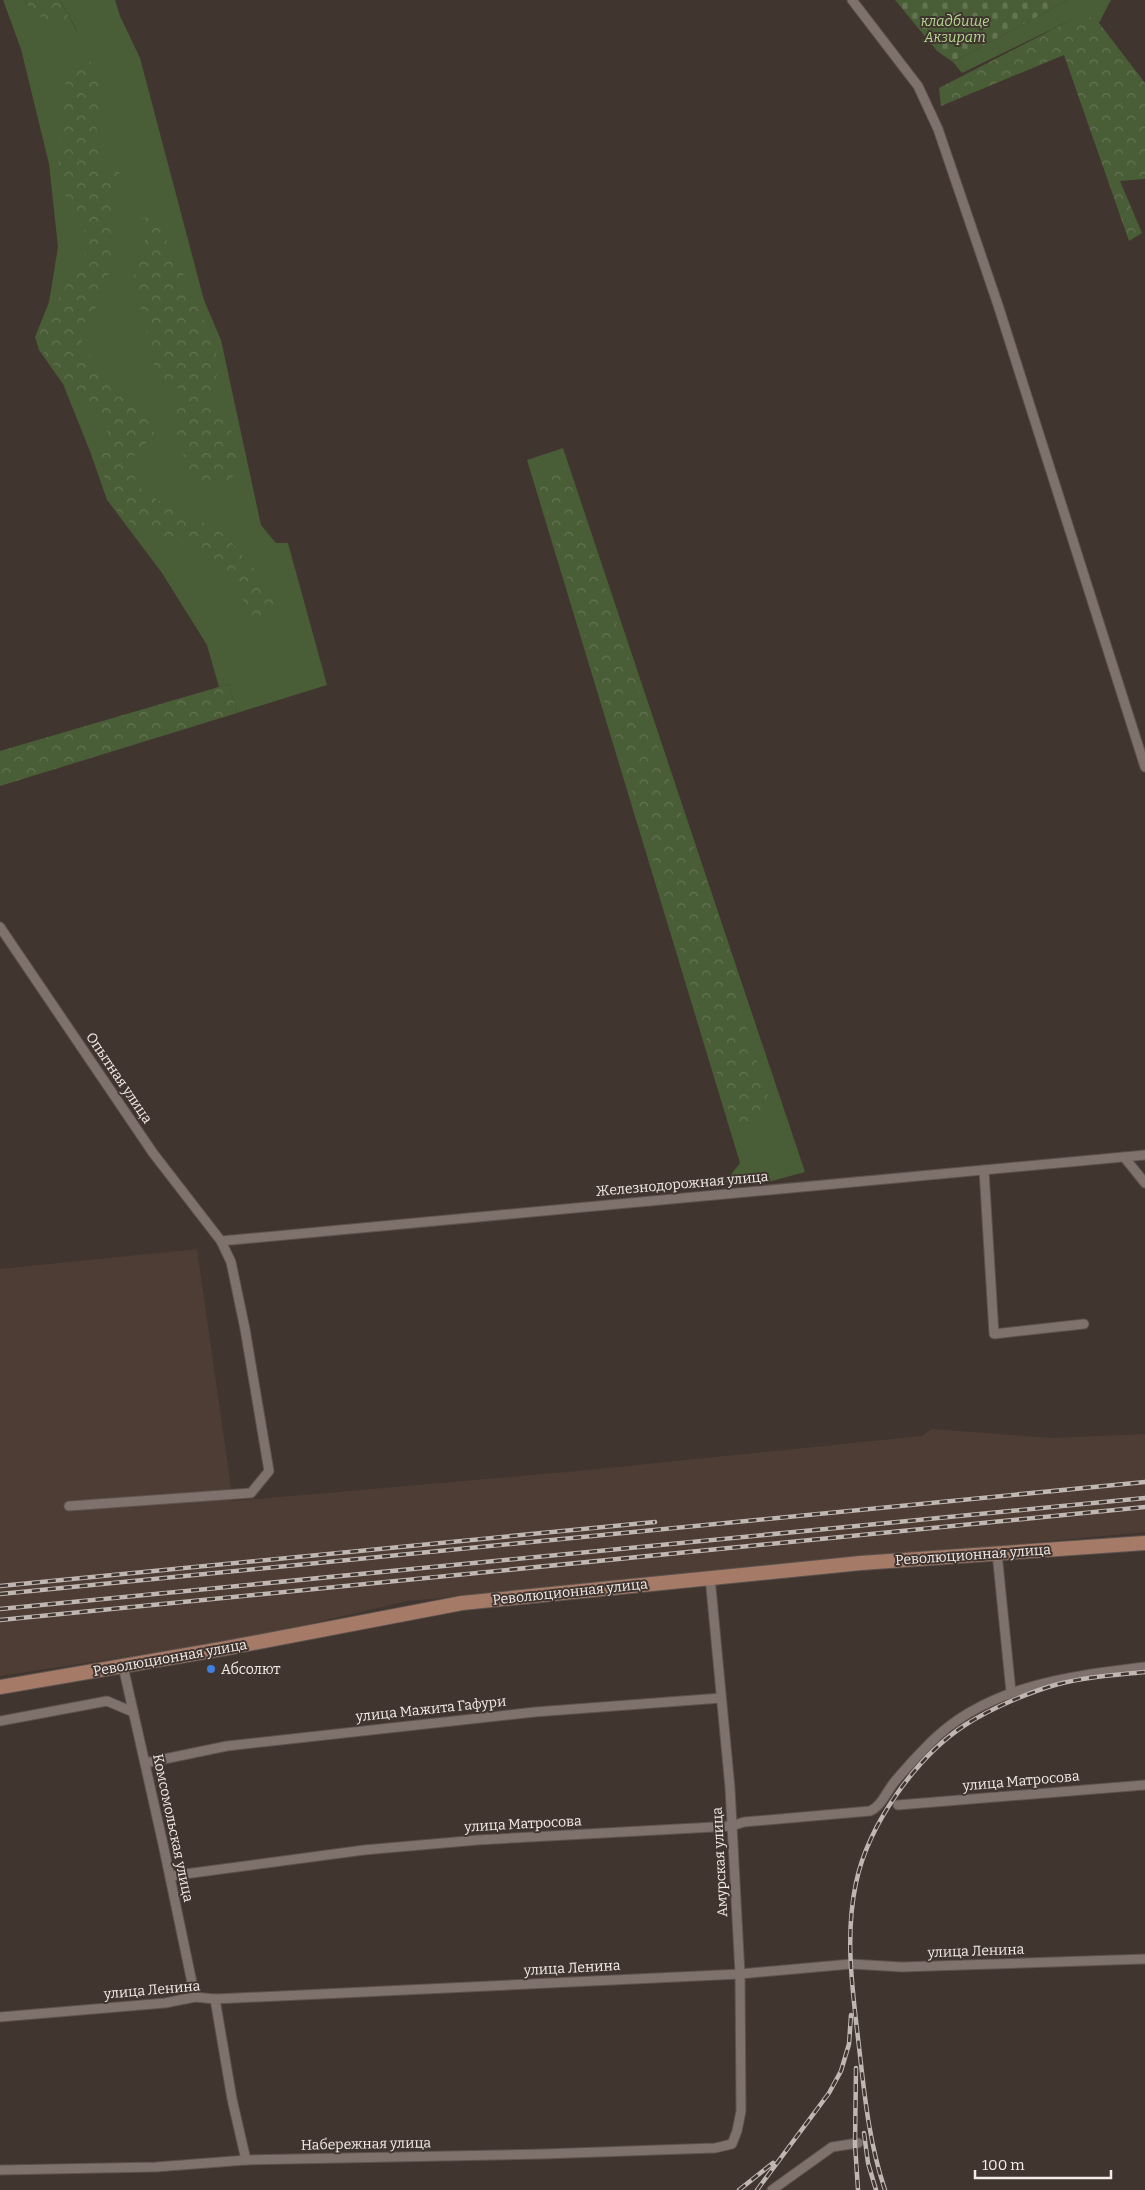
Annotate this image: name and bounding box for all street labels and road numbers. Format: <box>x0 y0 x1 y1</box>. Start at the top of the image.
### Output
street label: Опытная улица <box>82 1029 156 1127</box>
street label: Железнодорожная улица <box>595 1168 769 1200</box>
street label: Революционная улица <box>895 1541 1052 1569</box>
street label: Революционная улица <box>492 1575 649 1609</box>
street label: Революционная улица <box>92 1636 249 1680</box>
street label: улица Мажита Гафури <box>354 1693 507 1725</box>
street label: Комсомольская улица <box>149 1752 197 1904</box>
street label: улица Матросова <box>961 1767 1081 1795</box>
street label: Амурская улица <box>709 1806 731 1917</box>
street label: улица Матросова <box>463 1812 582 1836</box>
street label: улица Ленина <box>926 1941 1025 1961</box>
street label: улица Ленина <box>522 1957 621 1979</box>
street label: улица Ленина <box>102 1977 201 2003</box>
street label: Набережная улица <box>301 2134 432 2154</box>

